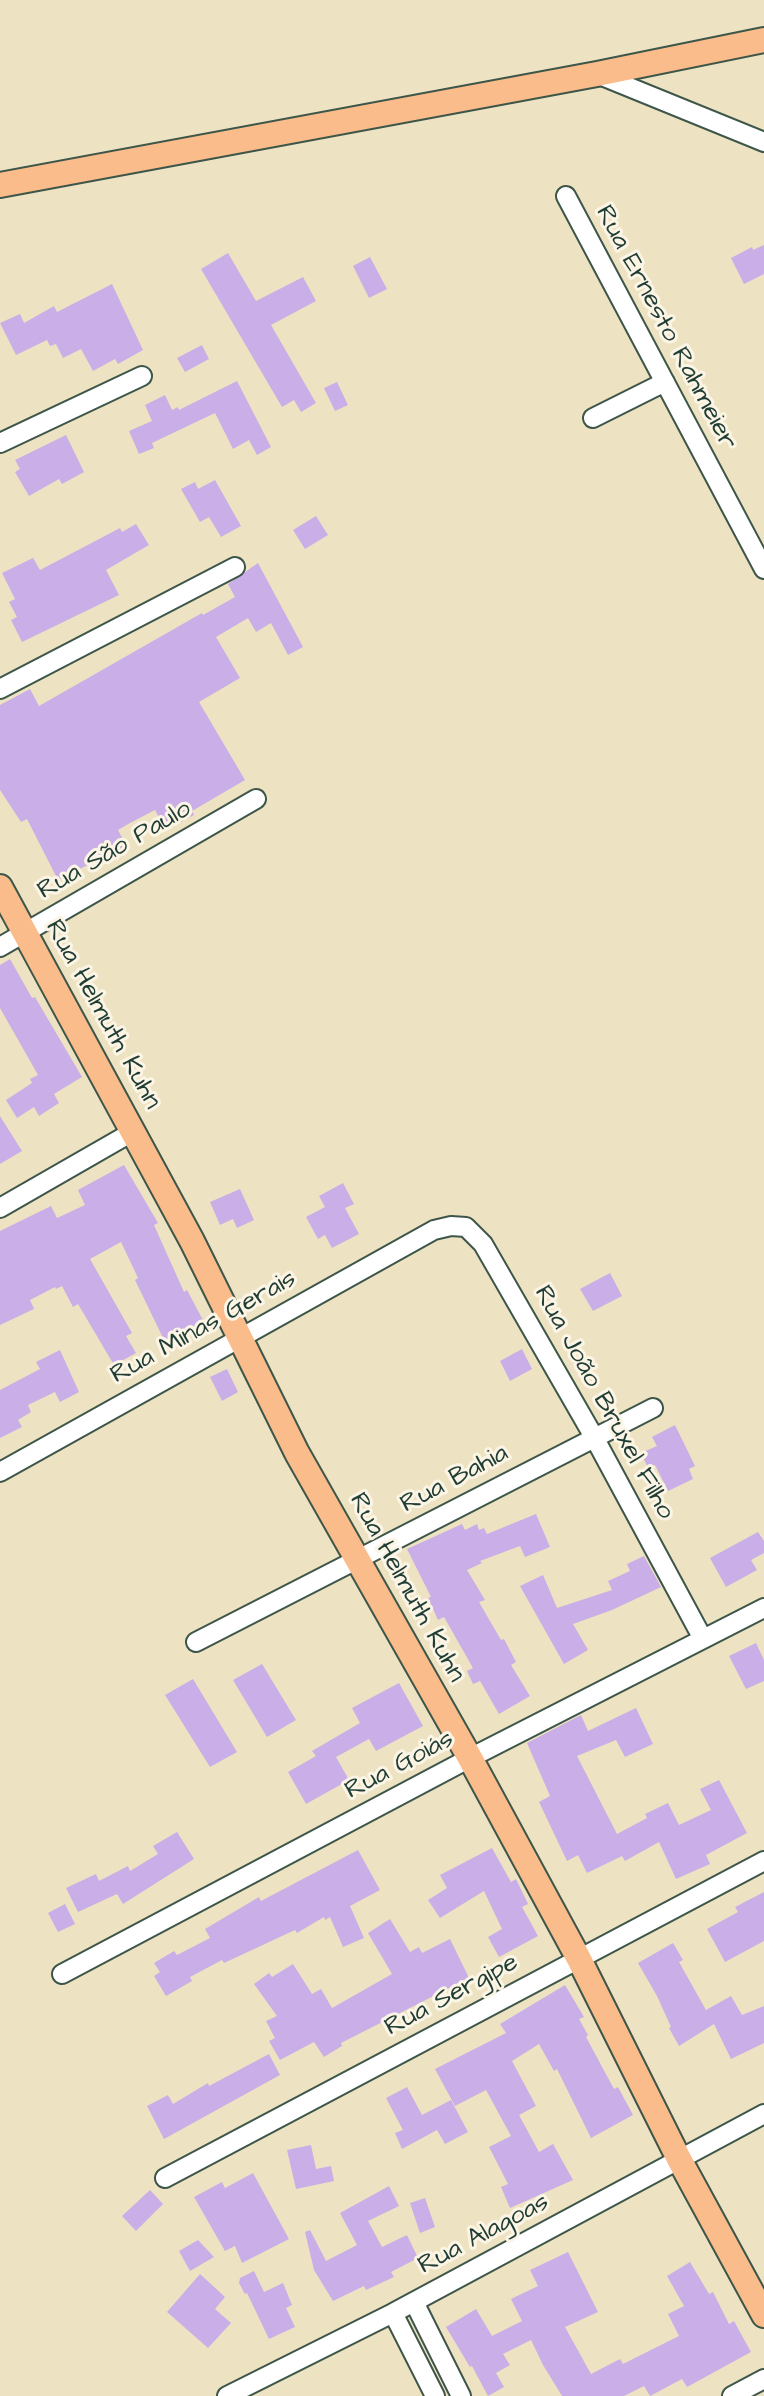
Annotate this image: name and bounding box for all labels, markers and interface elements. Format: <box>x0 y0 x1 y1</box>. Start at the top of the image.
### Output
street label: Rua Ernesto Rahmeier <box>587 201 743 455</box>
street label: Rua São Paulo <box>33 794 197 908</box>
street label: Rua Helmuth Kuhn <box>37 915 167 1115</box>
street label: Rua Minas Gerais <box>106 1264 302 1392</box>
street label: Rua João Bruxel Filho <box>526 1281 680 1525</box>
street label: Rua Bahia <box>396 1439 514 1521</box>
street label: Rua Helmuth Kuhn <box>341 1488 471 1688</box>
street label: Rua Goiás <box>340 1724 460 1808</box>
street label: Rua Sergipe <box>380 1948 524 2044</box>
street label: Rua Alagoas <box>413 2188 555 2282</box>

